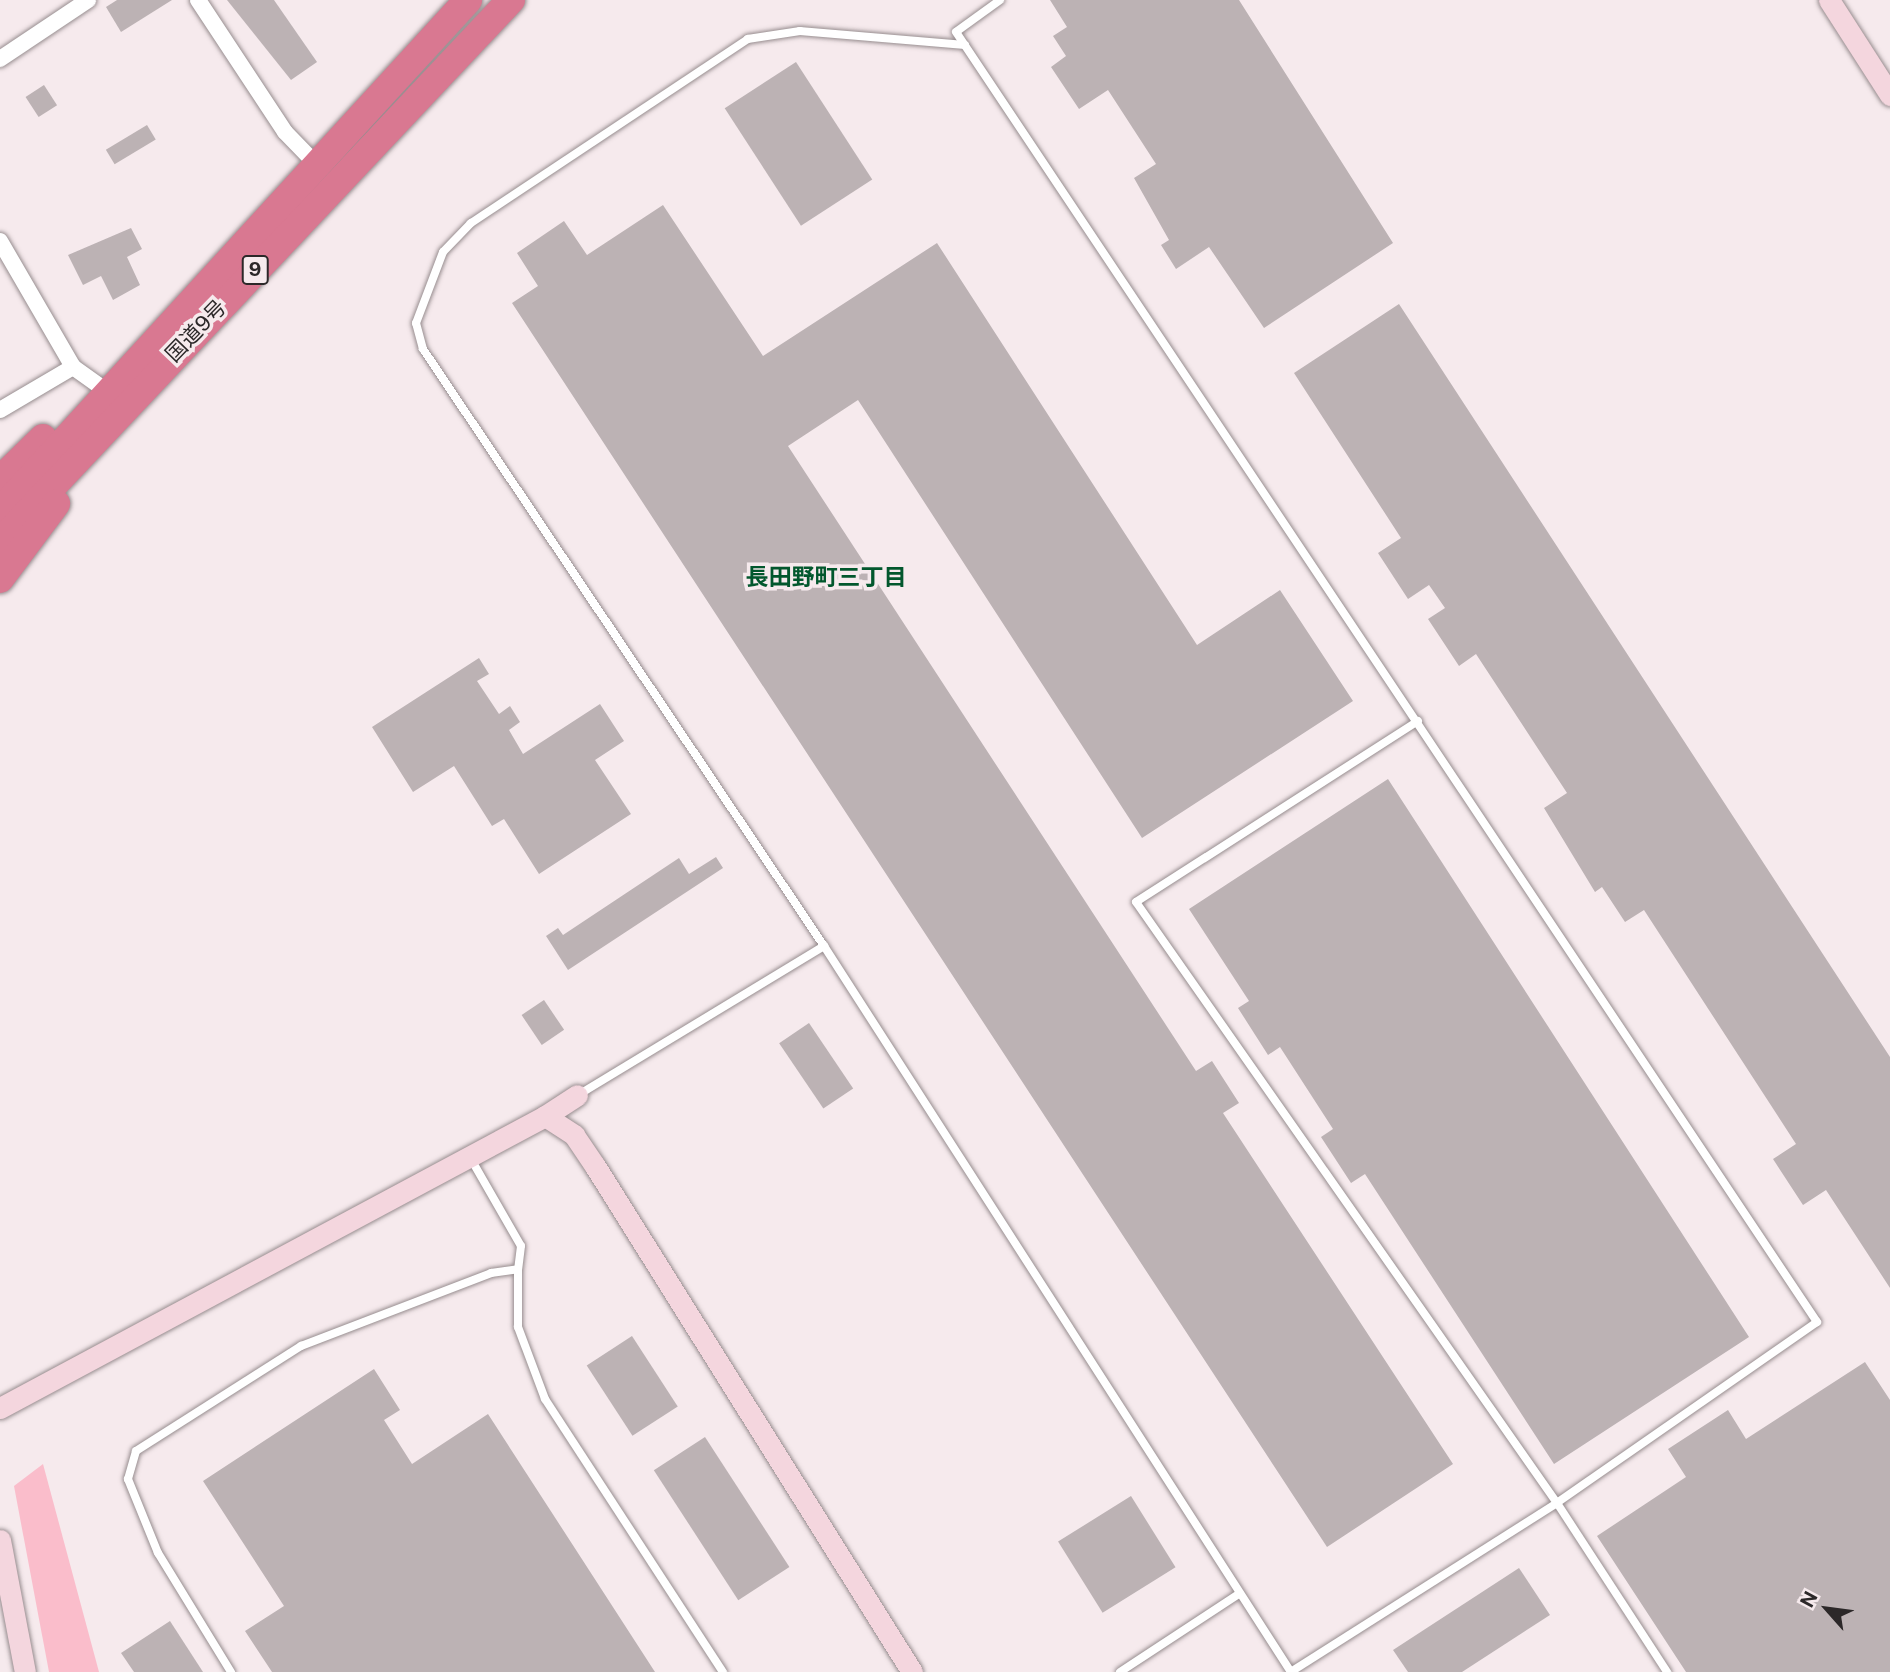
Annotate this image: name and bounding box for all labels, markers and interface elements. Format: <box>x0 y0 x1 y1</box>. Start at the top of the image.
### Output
road number: 9 <box>241 254 269 286</box>
street label: 国道9号 <box>160 295 232 367</box>
district label: 長田野町三丁目 <box>746 563 906 591</box>
north arrow <box>1792 1574 1862 1644</box>
text: N <box>1795 1587 1822 1611</box>

